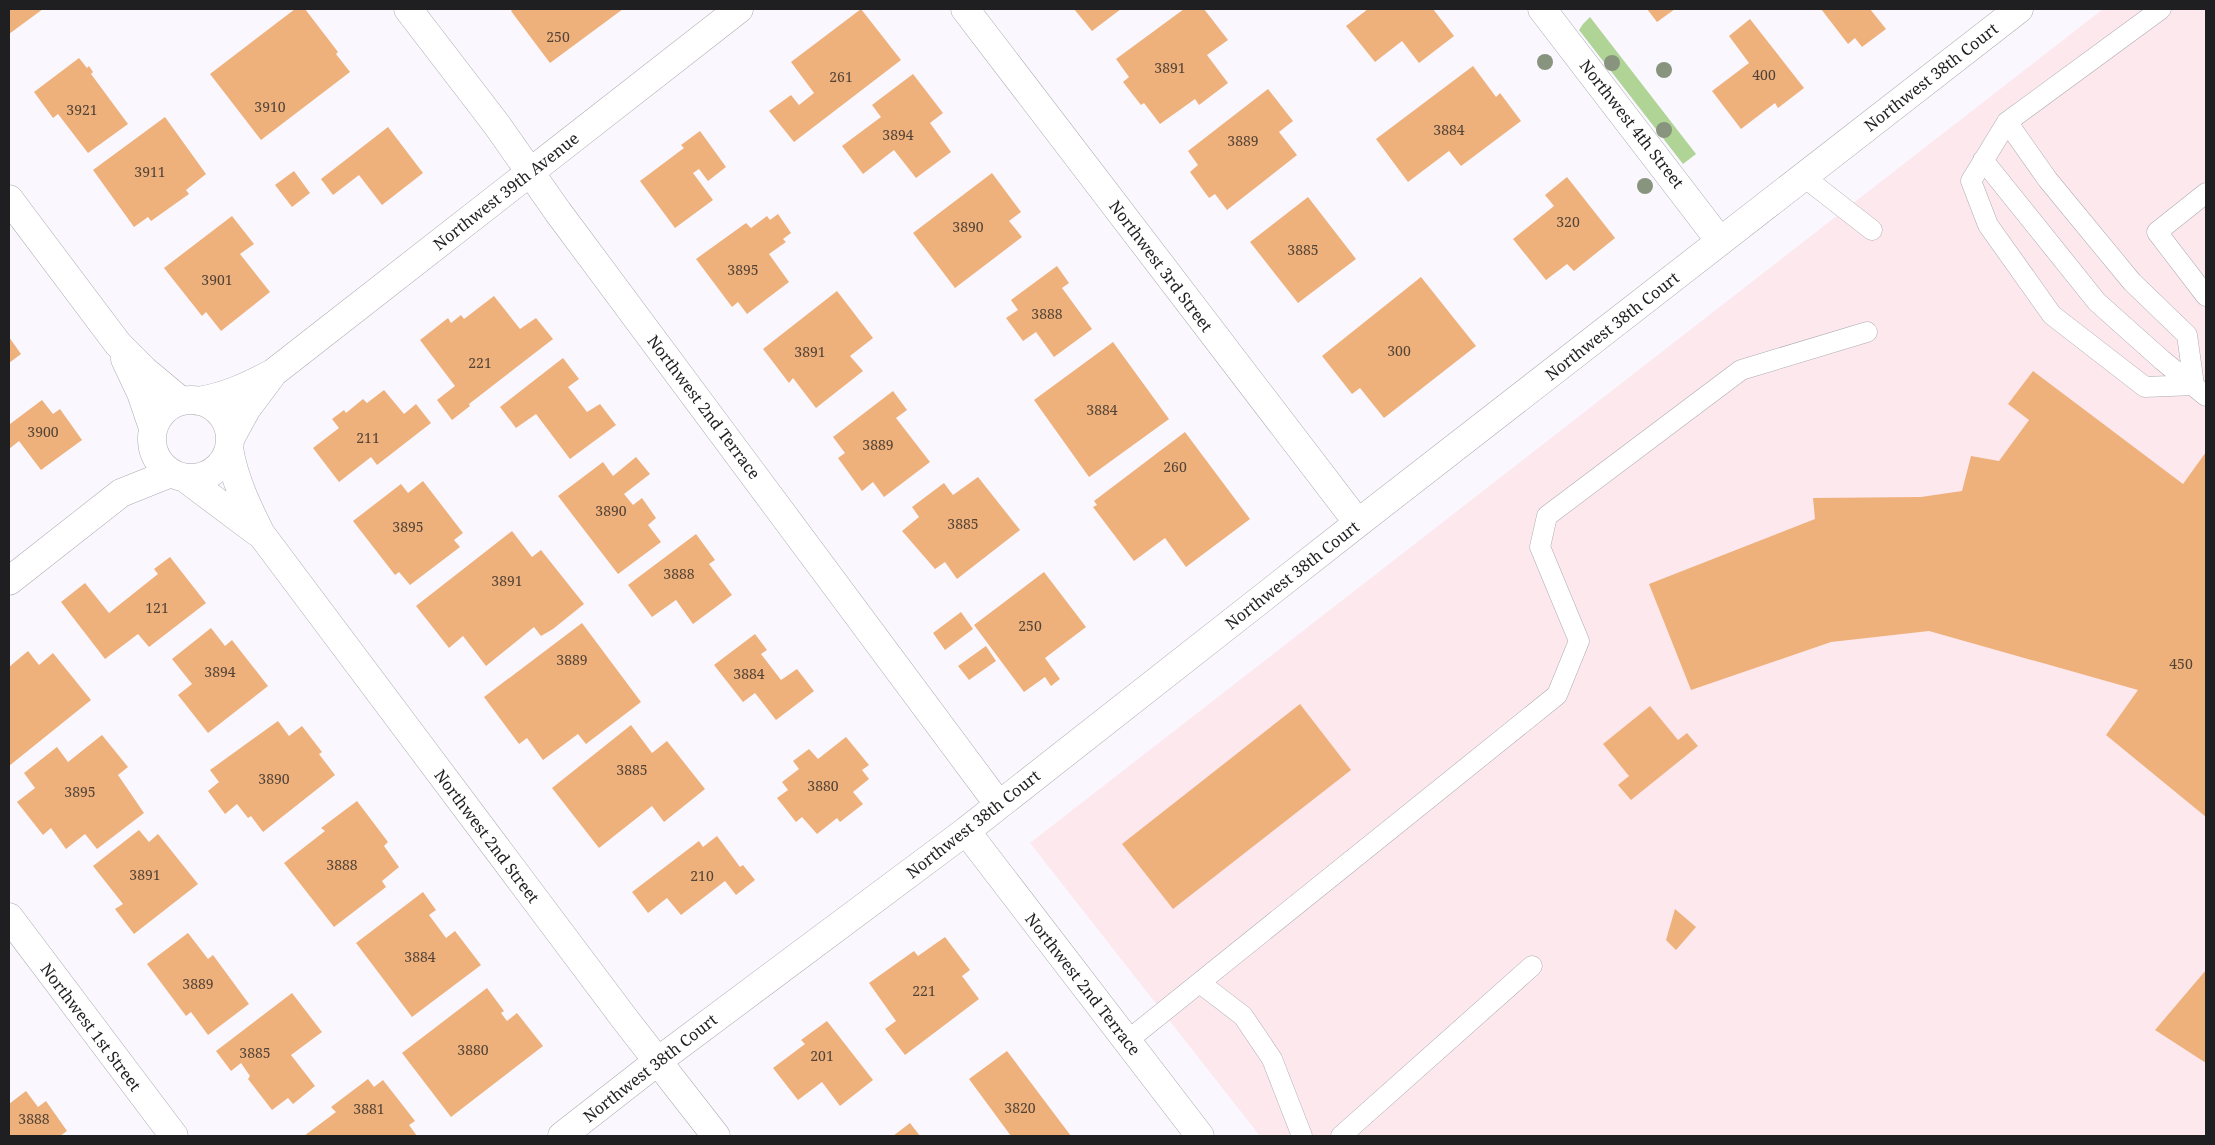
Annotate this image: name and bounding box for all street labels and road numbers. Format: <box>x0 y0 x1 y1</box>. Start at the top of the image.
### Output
street label: Northwest 38th Court <box>1859 18 2003 136</box>
street label: Northwest 4th Street <box>1575 55 1689 193</box>
street label: Northwest 39th Avenue <box>429 127 583 255</box>
street label: Northwest 3rd Street <box>1104 196 1218 336</box>
street label: Northwest 38th Court <box>1540 267 1684 385</box>
street label: Northwest 2nd Terrace <box>643 330 765 484</box>
street label: Northwest 38th Court <box>1220 516 1364 634</box>
street label: Northwest 2nd Street <box>429 765 545 908</box>
street label: Northwest 38th Court <box>901 765 1045 883</box>
street label: Northwest 2nd Terrace <box>1020 908 1146 1060</box>
street label: Northwest 1st Street <box>36 959 147 1096</box>
street label: Northwest 38th Court <box>578 1009 722 1127</box>

